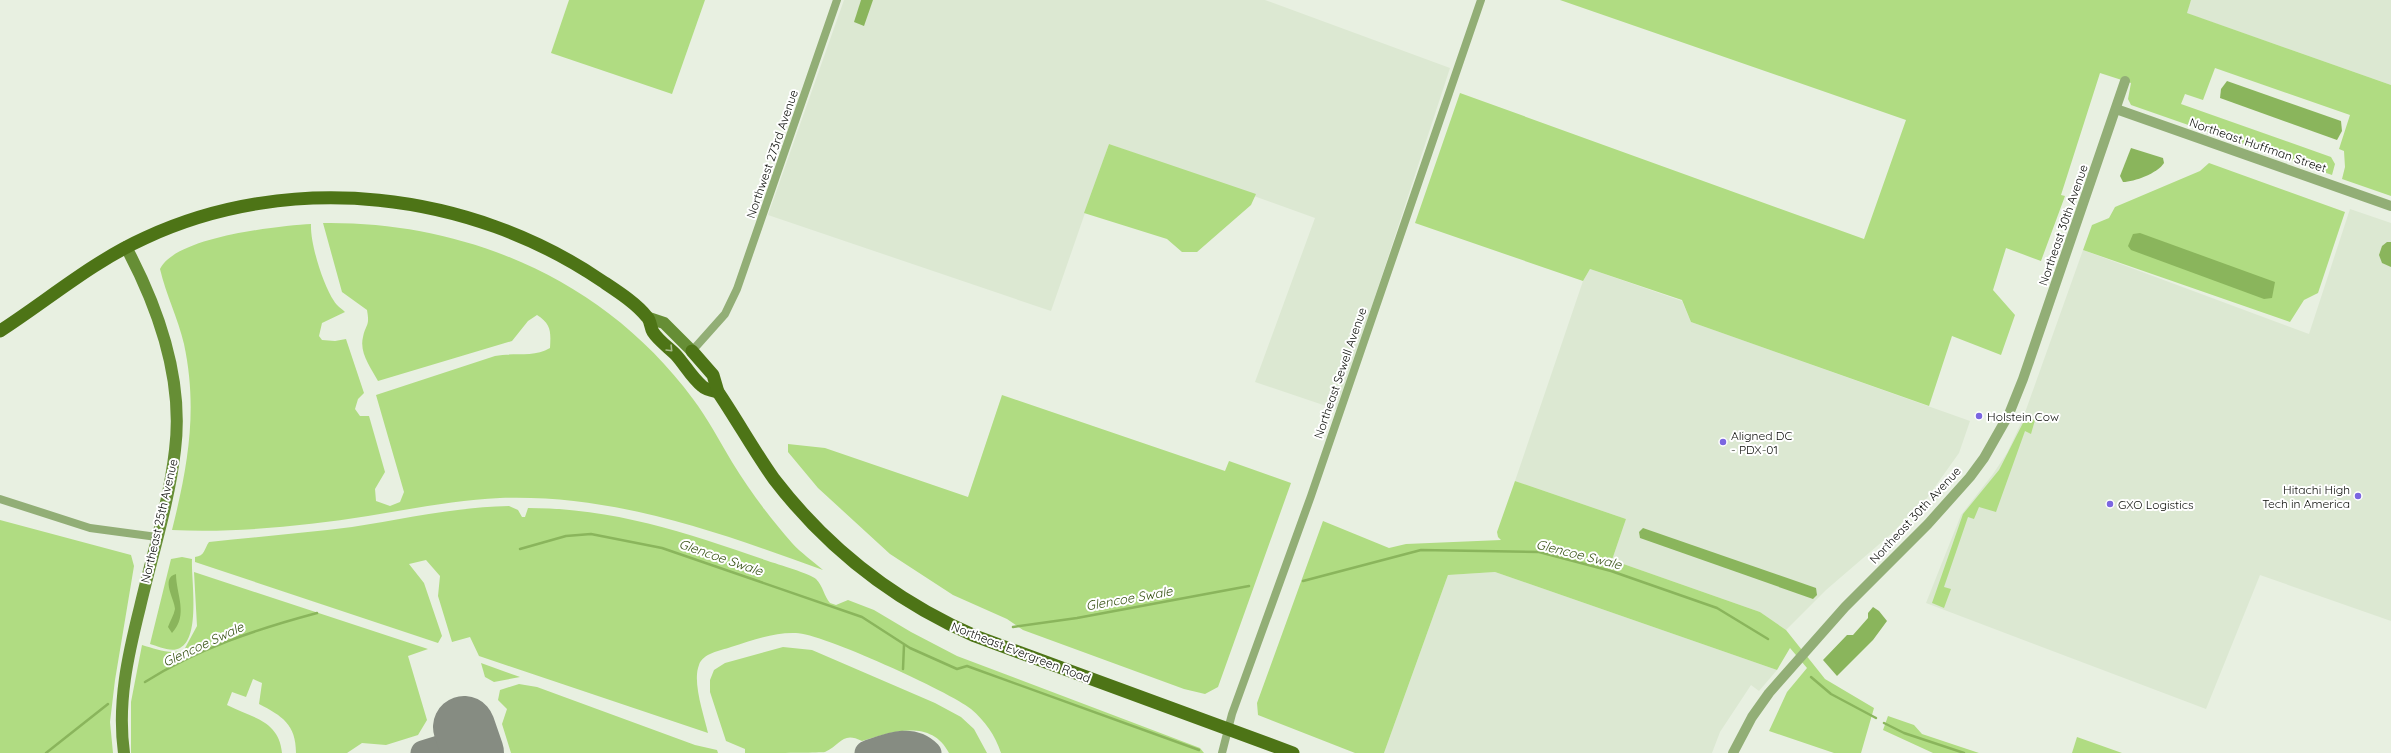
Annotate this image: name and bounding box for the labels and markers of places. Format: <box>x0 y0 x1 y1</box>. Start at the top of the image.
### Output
place label: Holstein Cow <box>1987 409 2059 424</box>
marker: Holstein Cow <box>1974 411 1984 421</box>
place label: Aligned DC - PDX-01 <box>1731 428 1792 457</box>
marker: Aligned DC - PDX-01 <box>1718 437 1728 447</box>
place label: Hitachi High Tech in America <box>2262 482 2350 511</box>
marker: Hitachi High Tech in America <box>2353 491 2363 501</box>
place label: GXO Logistics <box>2118 497 2194 512</box>
marker: GXO Logistics <box>2105 499 2115 509</box>

